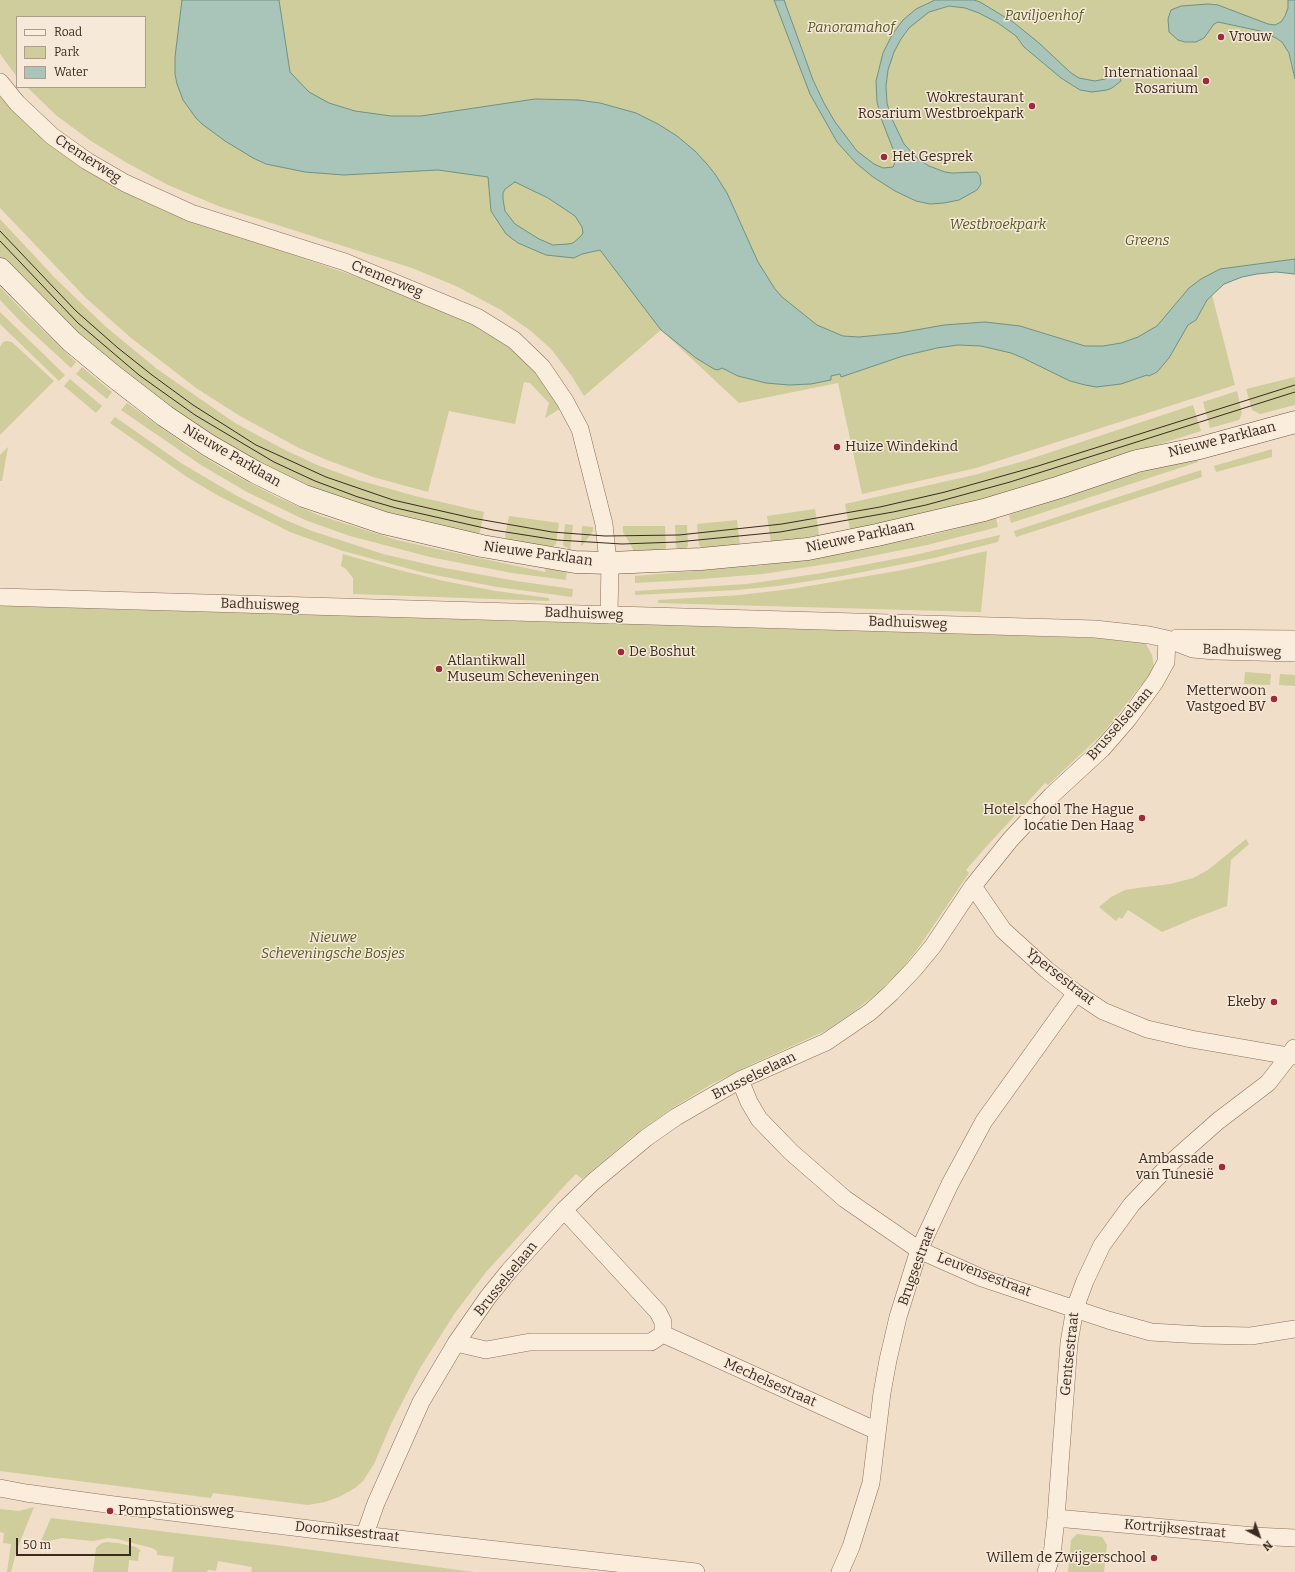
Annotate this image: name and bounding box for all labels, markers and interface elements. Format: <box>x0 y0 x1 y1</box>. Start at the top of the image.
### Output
park label: Paviljoenhof <box>1005 8 1083 24</box>
legend <box>16 16 146 88</box>
park label: Panoramahof <box>807 20 895 36</box>
text: Road <box>54 25 82 39</box>
place label: Vrouw <box>1229 29 1272 45</box>
marker: Vrouw <box>1216 32 1226 42</box>
text: Park <box>54 45 79 59</box>
text: Water <box>54 65 88 79</box>
place label: Internationaal Rosarium <box>1104 65 1198 98</box>
marker: Internationaal Rosarium <box>1201 76 1211 86</box>
place label: Wokrestaurant Rosarium Westbroekpark <box>858 90 1024 122</box>
marker: Wokrestaurant Rosarium Westbroekpark <box>1027 101 1037 111</box>
street label: Cremerweg <box>52 131 124 187</box>
place label: Het Gesprek <box>892 149 973 165</box>
marker: Het Gesprek <box>879 152 889 162</box>
park label: Westbroekpark <box>950 217 1046 233</box>
park label: Greens <box>1125 233 1169 249</box>
street label: Cremerweg <box>349 257 425 301</box>
street label: Nieuwe Parklaan <box>1167 419 1277 461</box>
street label: Nieuwe Parklaan <box>180 421 284 491</box>
place label: Huize Windekind <box>845 439 958 455</box>
marker: Huize Windekind <box>832 442 842 452</box>
street label: Nieuwe Parklaan <box>804 517 916 557</box>
street label: Nieuwe Parklaan <box>482 538 594 570</box>
street label: Badhuisweg <box>220 595 300 615</box>
street label: Badhuisweg <box>544 604 624 624</box>
street label: Badhuisweg <box>868 613 948 633</box>
street label: Badhuisweg <box>1202 641 1282 661</box>
place label: De Boshut <box>629 644 695 660</box>
marker: De Boshut <box>616 647 626 657</box>
place label: Atlantikwall Museum Scheveningen <box>447 653 599 686</box>
marker: Atlantikwall Museum Scheveningen <box>434 664 444 674</box>
place label: Metterwoon Vastgoed BV <box>1186 683 1266 716</box>
street label: Brusselselaan <box>1084 684 1156 764</box>
marker: Metterwoon Vastgoed BV <box>1269 694 1279 704</box>
place label: Hotelschool The Hague locatie Den Haag <box>983 802 1134 834</box>
marker: Hotelschool The Hague locatie Den Haag <box>1137 813 1147 823</box>
park label: Nieuwe Scheveningsche Bosjes <box>261 930 405 962</box>
street label: Ypersestraat <box>1022 945 1098 1009</box>
place label: Ekeby <box>1227 994 1266 1010</box>
marker: Ekeby <box>1269 997 1279 1007</box>
street label: Brusselselaan <box>709 1049 799 1103</box>
place label: Ambassade van Tunesië <box>1136 1151 1214 1184</box>
marker: Ambassade van Tunesië <box>1217 1162 1227 1172</box>
street label: Brugsestraat <box>895 1224 939 1308</box>
street label: Brusselselaan <box>471 1238 541 1320</box>
street label: Leuvensestraat <box>935 1249 1033 1301</box>
street label: Gentsestraat <box>1057 1311 1083 1397</box>
street label: Mechelsestraat <box>721 1355 819 1411</box>
place label: Pompstationsweg <box>118 1503 234 1519</box>
marker: Pompstationsweg <box>105 1506 115 1516</box>
street label: Kortrijksestraat <box>1123 1516 1227 1542</box>
north arrow <box>1239 1516 1279 1556</box>
street label: Doorniksestraat <box>294 1518 400 1546</box>
scale bar <box>18 1530 133 1556</box>
text: 50 m <box>23 1538 51 1552</box>
text: N <box>1260 1538 1275 1553</box>
place label: Willem de Zwijgerschool <box>986 1550 1146 1566</box>
marker: Willem de Zwijgerschool <box>1149 1553 1159 1563</box>

